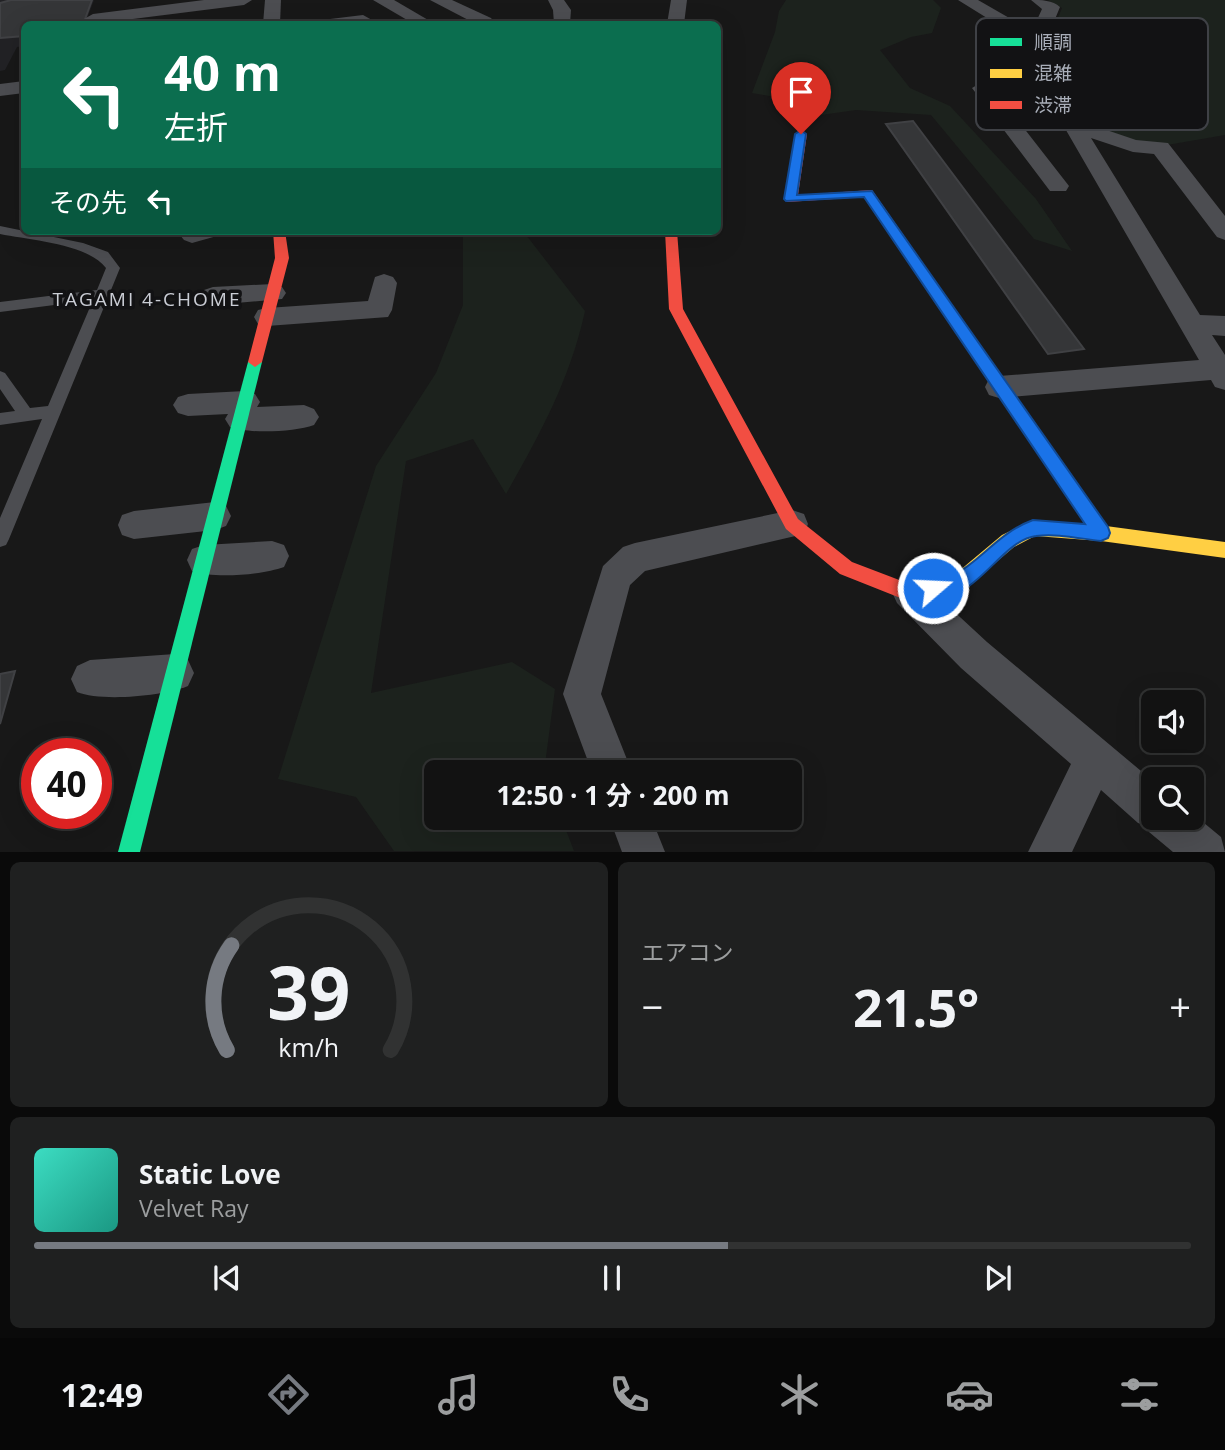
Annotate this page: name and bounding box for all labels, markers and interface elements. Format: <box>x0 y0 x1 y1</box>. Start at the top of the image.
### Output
legend <box>976 18 1208 130</box>
text: 順調 <box>1034 29 1072 55</box>
text: 40 m <box>164 39 281 105</box>
icon: left <box>49 49 140 140</box>
text: 混雑 <box>1034 60 1072 86</box>
pin <box>771 62 831 134</box>
icon: arrive <box>782 73 820 111</box>
text: 渋滞 <box>1034 92 1072 118</box>
text: 左折 <box>164 105 228 148</box>
icon: left <box>141 182 179 220</box>
text: その先 <box>49 184 127 220</box>
district label: TAGAMI 4-CHOME <box>52 286 242 312</box>
position arrow <box>896 551 970 625</box>
map controls <box>1141 690 1204 830</box>
button: sound <box>1141 690 1204 753</box>
speed limit sign: 40 <box>21 738 112 829</box>
button: search <box>1141 767 1204 830</box>
text: 12:50 · 1 分 · 200 m <box>496 777 730 813</box>
text: エアコン <box>642 936 734 968</box>
text: 39 <box>267 943 350 1042</box>
text: 21.5° <box>853 971 979 1042</box>
text: − <box>642 980 663 1032</box>
text: + <box>1169 980 1191 1032</box>
text: km/h <box>278 1030 339 1064</box>
text: Static Love <box>139 1156 281 1192</box>
text: Velvet Ray <box>139 1192 249 1224</box>
icon: previous <box>208 1259 246 1297</box>
icon: pause <box>593 1259 631 1297</box>
icon: next <box>979 1259 1017 1297</box>
icon: directions <box>264 1370 313 1419</box>
icon: music <box>434 1370 483 1419</box>
icon: phone <box>605 1370 654 1419</box>
icon: climate <box>775 1370 824 1419</box>
icon: car <box>945 1370 994 1419</box>
icon: filters <box>1115 1370 1164 1419</box>
text: 12:49 <box>61 1373 143 1416</box>

